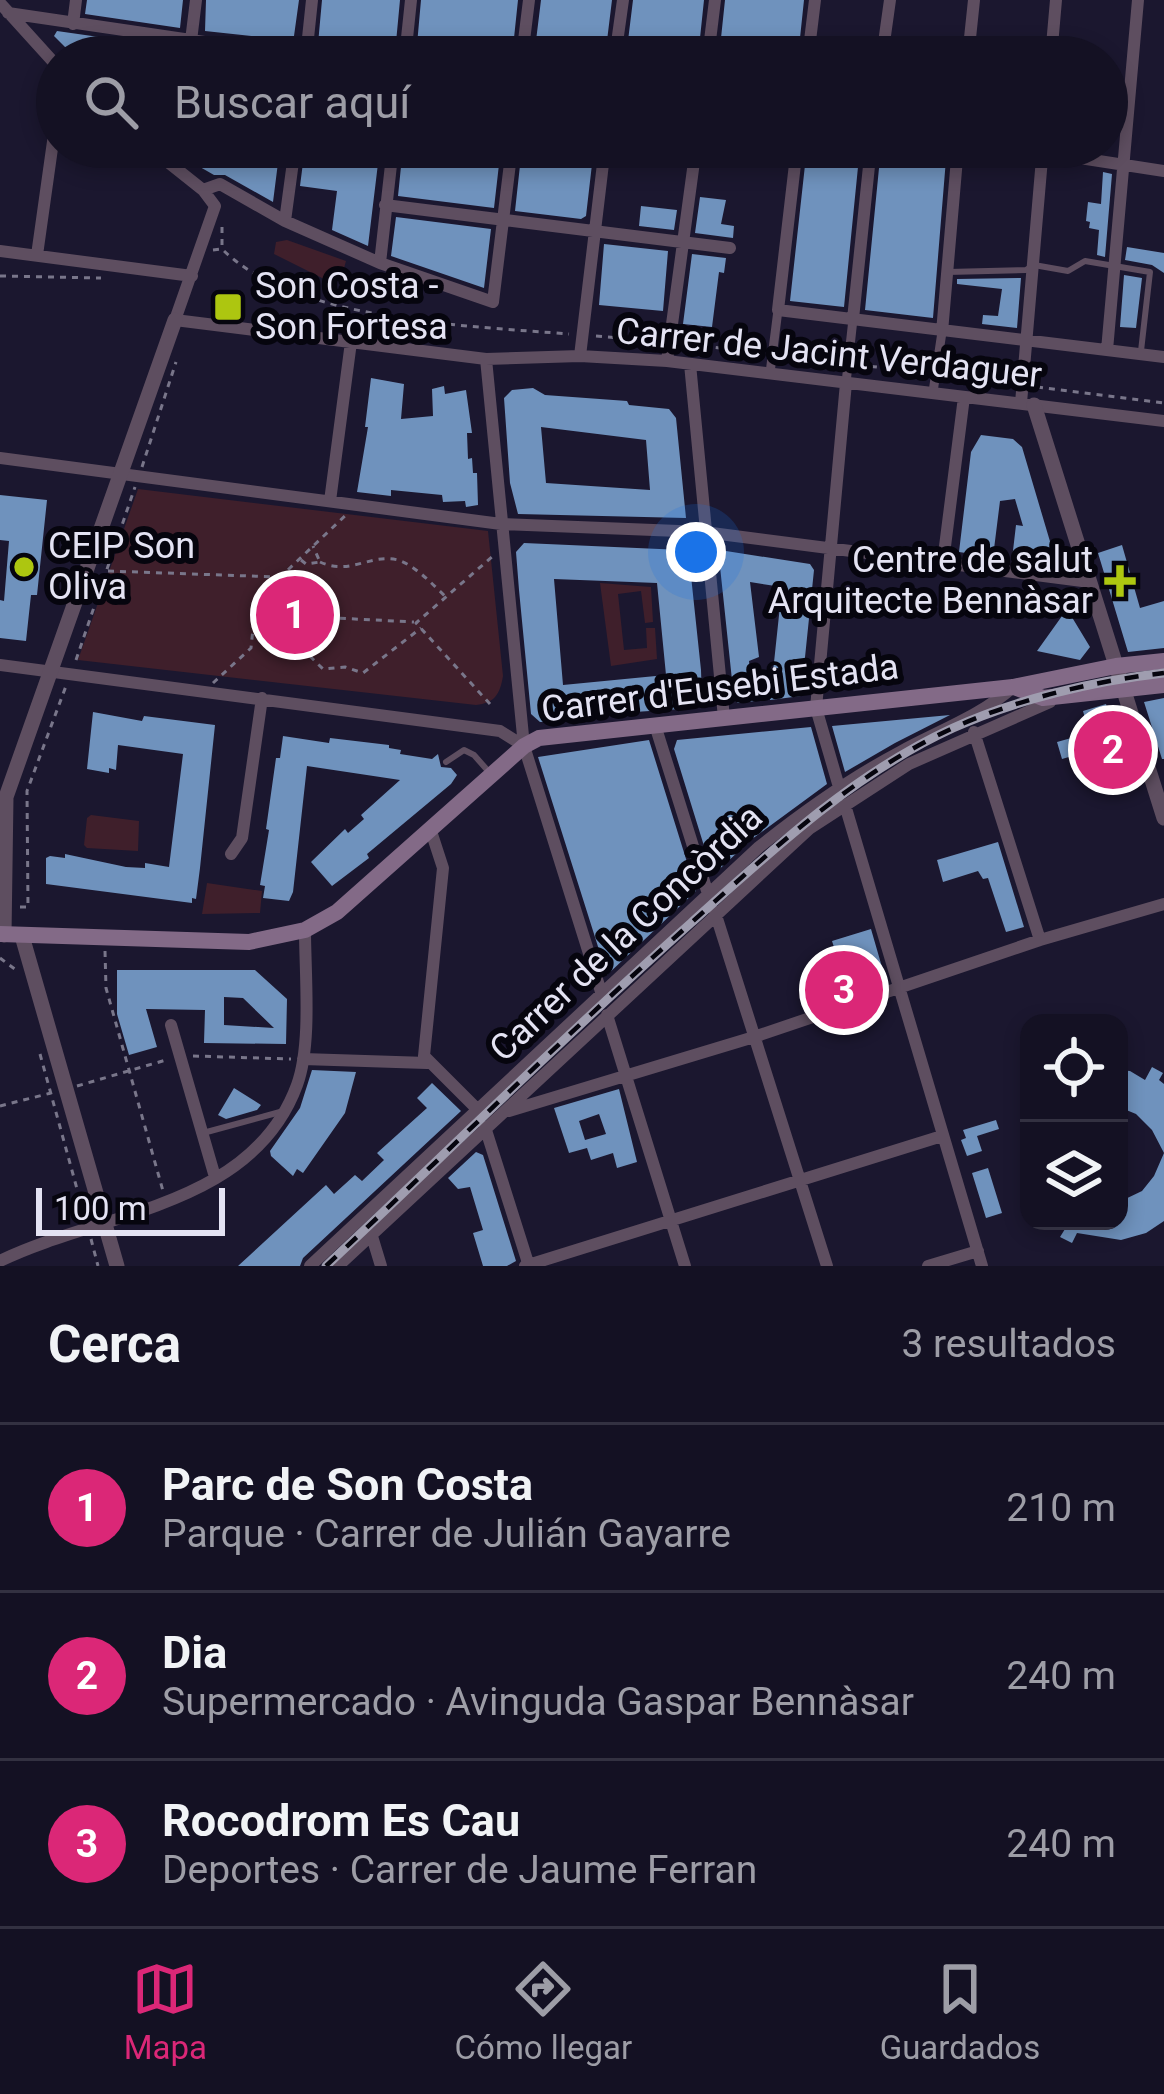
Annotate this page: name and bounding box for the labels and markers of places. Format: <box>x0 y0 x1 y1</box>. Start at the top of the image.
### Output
place label: Son Costa - Son Fortesa <box>255 265 448 348</box>
marker: Son Costa - Son Fortesa <box>212 291 244 323</box>
place label: CEIP Son Oliva <box>48 525 195 608</box>
place label: Centre de salut Arquitecte Bennàsar <box>768 539 1093 622</box>
marker: CEIP Son Oliva <box>11 554 37 580</box>
marker: Centre de salut Arquitecte Bennàsar <box>1104 565 1136 597</box>
pin: 1 <box>256 570 334 660</box>
pin: 2 <box>1074 705 1152 795</box>
pin: 3 <box>805 945 883 1035</box>

